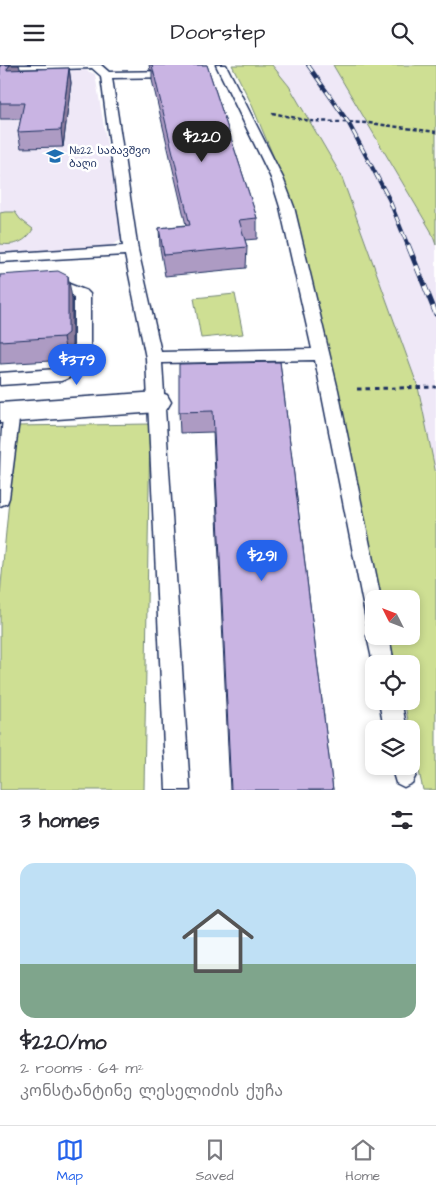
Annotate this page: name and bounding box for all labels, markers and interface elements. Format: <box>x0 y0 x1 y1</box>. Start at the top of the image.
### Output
text: Doorstep <box>170 17 266 48</box>
icon: menu <box>20 19 48 47</box>
icon: search <box>388 19 416 47</box>
pin: $220 <box>172 121 232 163</box>
text: $220 <box>183 126 221 148</box>
place label: №22 საბავშვო ბაღი <box>69 143 150 171</box>
school or university icon: №22 საბავშვო ბაღი <box>45 146 65 166</box>
pin: $379 <box>47 343 107 386</box>
text: $379 <box>59 349 95 371</box>
pin: $291 <box>232 539 292 582</box>
text: $291 <box>247 545 277 567</box>
north arrow <box>365 590 420 645</box>
map controls <box>365 590 420 775</box>
button: locate <box>365 655 420 710</box>
button: layers <box>365 720 420 775</box>
text: 3 homes <box>20 806 100 835</box>
icon: filters <box>388 806 416 834</box>
icon: home <box>173 896 263 986</box>
text: $220/mo <box>20 1028 107 1057</box>
text: 2 rooms · 64 m² <box>20 1057 144 1079</box>
text: კონსტანტინე ლესელიძის ქუჩა <box>20 1080 283 1102</box>
tab: Map <box>56 1136 84 1186</box>
tab: Saved <box>196 1136 234 1186</box>
tab: Home <box>345 1136 380 1186</box>

